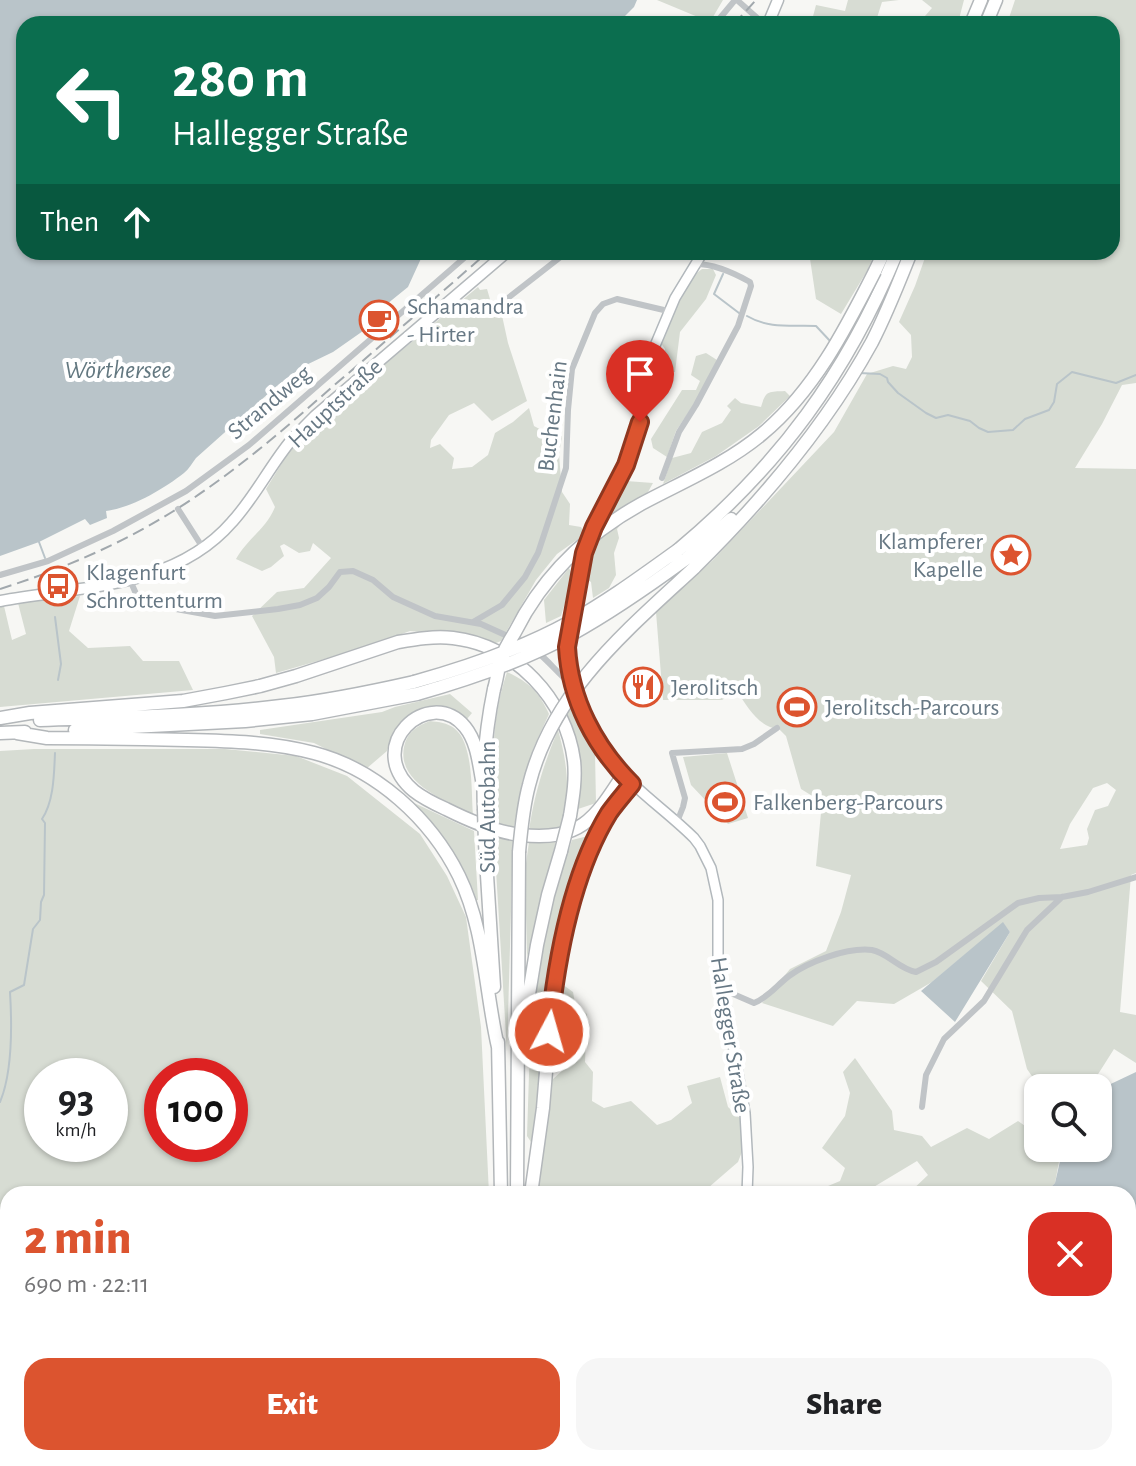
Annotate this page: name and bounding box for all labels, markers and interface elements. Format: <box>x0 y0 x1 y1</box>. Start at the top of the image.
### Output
icon: left <box>40 48 144 152</box>
text: 280 m <box>172 51 309 107</box>
text: Hallegger Straße <box>172 116 409 152</box>
icon: ahead <box>115 200 159 244</box>
text: Then <box>40 207 99 237</box>
place label: Schamandra - Hirter <box>407 295 524 347</box>
cafe icon: Schamandra - Hirter <box>358 299 400 341</box>
pin <box>606 340 674 422</box>
icon: arrive <box>618 352 662 396</box>
street label: Hauptstraße <box>284 354 387 453</box>
water label: Wörthersee <box>65 357 172 383</box>
street label: Buchenhain <box>534 359 572 473</box>
street label: Strandweg <box>223 361 316 444</box>
place label: Klampferer Kapelle <box>878 530 983 582</box>
place icon: Klampferer Kapelle <box>990 534 1032 576</box>
place label: Klagenfurt Schrottenturm <box>86 561 223 613</box>
bus stop icon: Klagenfurt Schrottenturm <box>37 565 79 607</box>
restaurant icon: Jerolitsch <box>622 666 664 708</box>
place label: Jerolitsch <box>671 676 759 700</box>
sports icon: Jerolitsch-Parcours <box>776 686 818 728</box>
place label: Jerolitsch-Parcours <box>825 696 999 720</box>
street label: Süd Autobahn <box>476 741 500 873</box>
sports icon: Falkenberg-Parcours <box>704 781 746 823</box>
place label: Falkenberg-Parcours <box>753 791 943 815</box>
street label: Hallegger Straße <box>706 955 754 1115</box>
position arrow <box>507 990 591 1074</box>
speed limit sign: 100 <box>144 1058 248 1162</box>
map controls <box>1024 1074 1112 1162</box>
button: search <box>1024 1074 1112 1162</box>
text: 93 <box>58 1080 94 1120</box>
text: km/h <box>55 1120 97 1140</box>
button: close <box>1028 1212 1112 1296</box>
text: 2 min <box>24 1215 132 1263</box>
text: 690 m · 22:11 <box>24 1271 149 1297</box>
button: Exit <box>24 1358 560 1450</box>
button: Share <box>576 1358 1112 1450</box>

